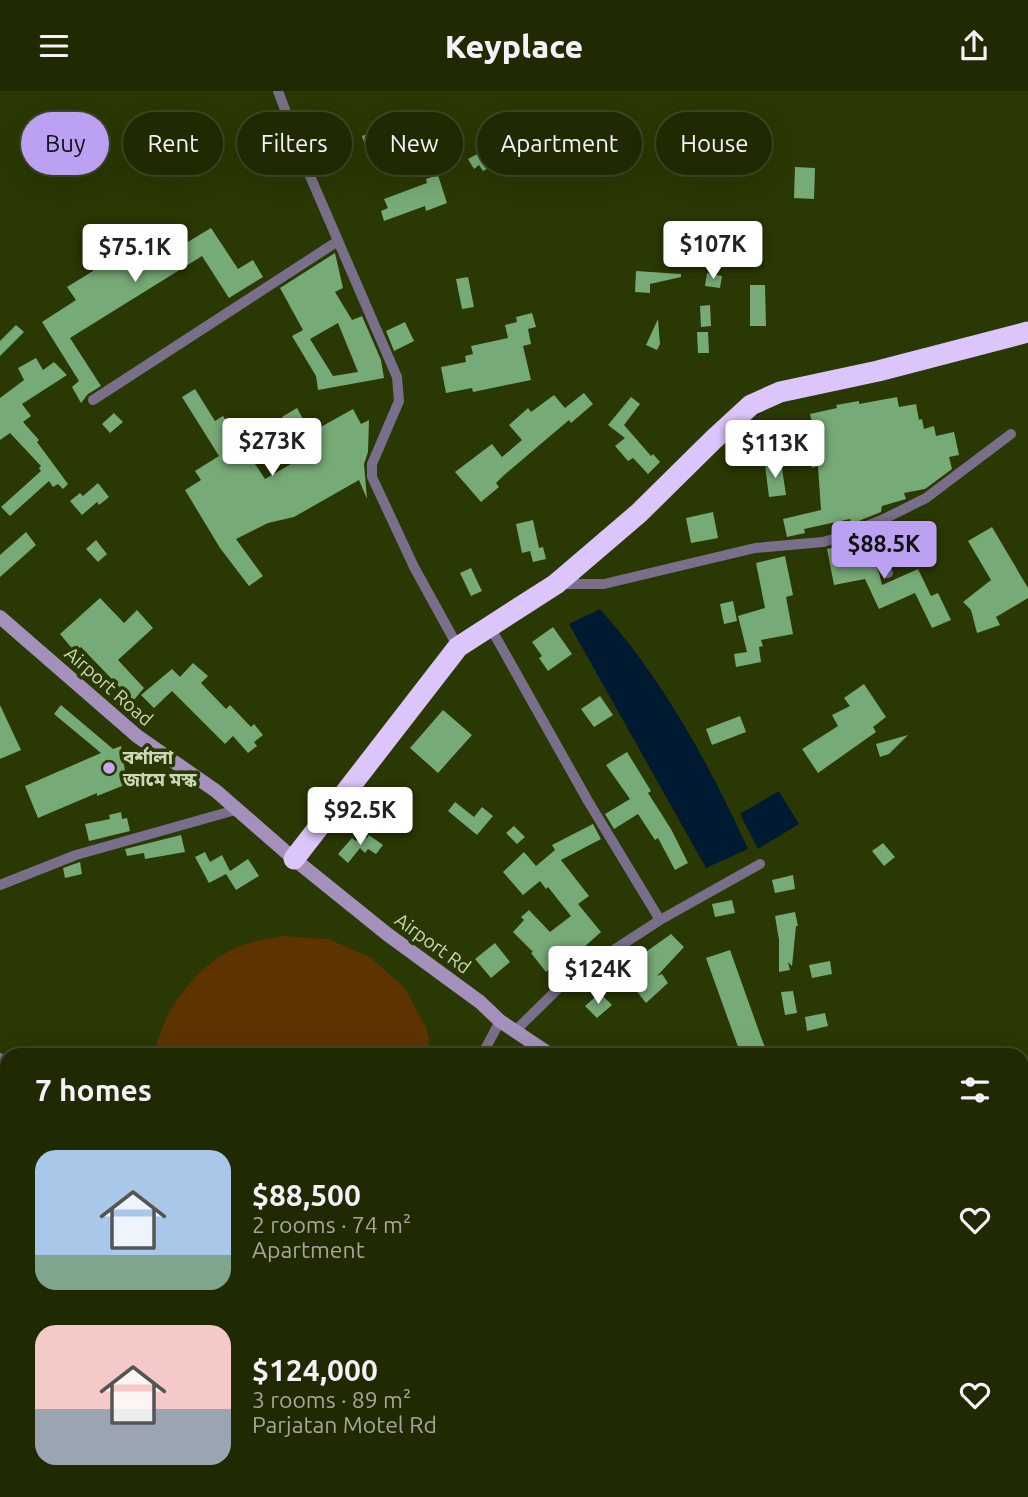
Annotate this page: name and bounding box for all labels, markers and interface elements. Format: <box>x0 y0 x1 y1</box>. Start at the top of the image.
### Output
icon: menu <box>35 27 73 65</box>
icon: share <box>955 27 993 65</box>
text: Keyplace <box>445 28 583 64</box>
chip: Buy <box>21 112 109 175</box>
chip: Rent <box>123 112 223 175</box>
chip: Filters <box>237 112 352 175</box>
chip: New <box>366 112 463 175</box>
chip: Apartment <box>477 112 642 175</box>
chip: House <box>656 112 772 175</box>
pin: $107K <box>664 221 762 281</box>
pin: $75.1K <box>78 225 192 284</box>
text: $107K <box>679 231 747 256</box>
text: $75.1K <box>99 234 171 259</box>
pin: $273K <box>223 419 321 478</box>
pin: $113K <box>726 421 824 480</box>
text: $273K <box>238 428 306 453</box>
text: $113K <box>741 430 809 455</box>
pin: $88.5K <box>827 521 941 581</box>
text: $88.5K <box>848 531 920 556</box>
street label: Airport Road <box>61 642 157 730</box>
place label: বর্শালা জামে মস্ক <box>122 746 197 790</box>
marker: বর্শালা জামে মস্ক <box>101 760 117 776</box>
pin: $92.5K <box>303 787 417 847</box>
text: $92.5K <box>324 797 396 822</box>
street label: Airport Rd <box>391 908 475 978</box>
pin: $124K <box>549 947 647 1006</box>
text: $124K <box>564 956 632 981</box>
icon: filters <box>956 1071 994 1109</box>
text: 7 homes <box>35 1073 152 1107</box>
icon: home <box>91 1178 175 1262</box>
text: $88,500 <box>252 1178 361 1212</box>
icon: heart <box>956 1201 994 1239</box>
text: 2 rooms · 74 m² <box>252 1212 411 1237</box>
text: Apartment <box>252 1237 365 1262</box>
icon: home <box>91 1353 175 1437</box>
text: $124,000 <box>252 1353 378 1387</box>
icon: heart <box>956 1376 994 1414</box>
text: 3 rooms · 89 m² <box>252 1387 411 1412</box>
text: Parjatan Motel Rd <box>252 1412 437 1437</box>

